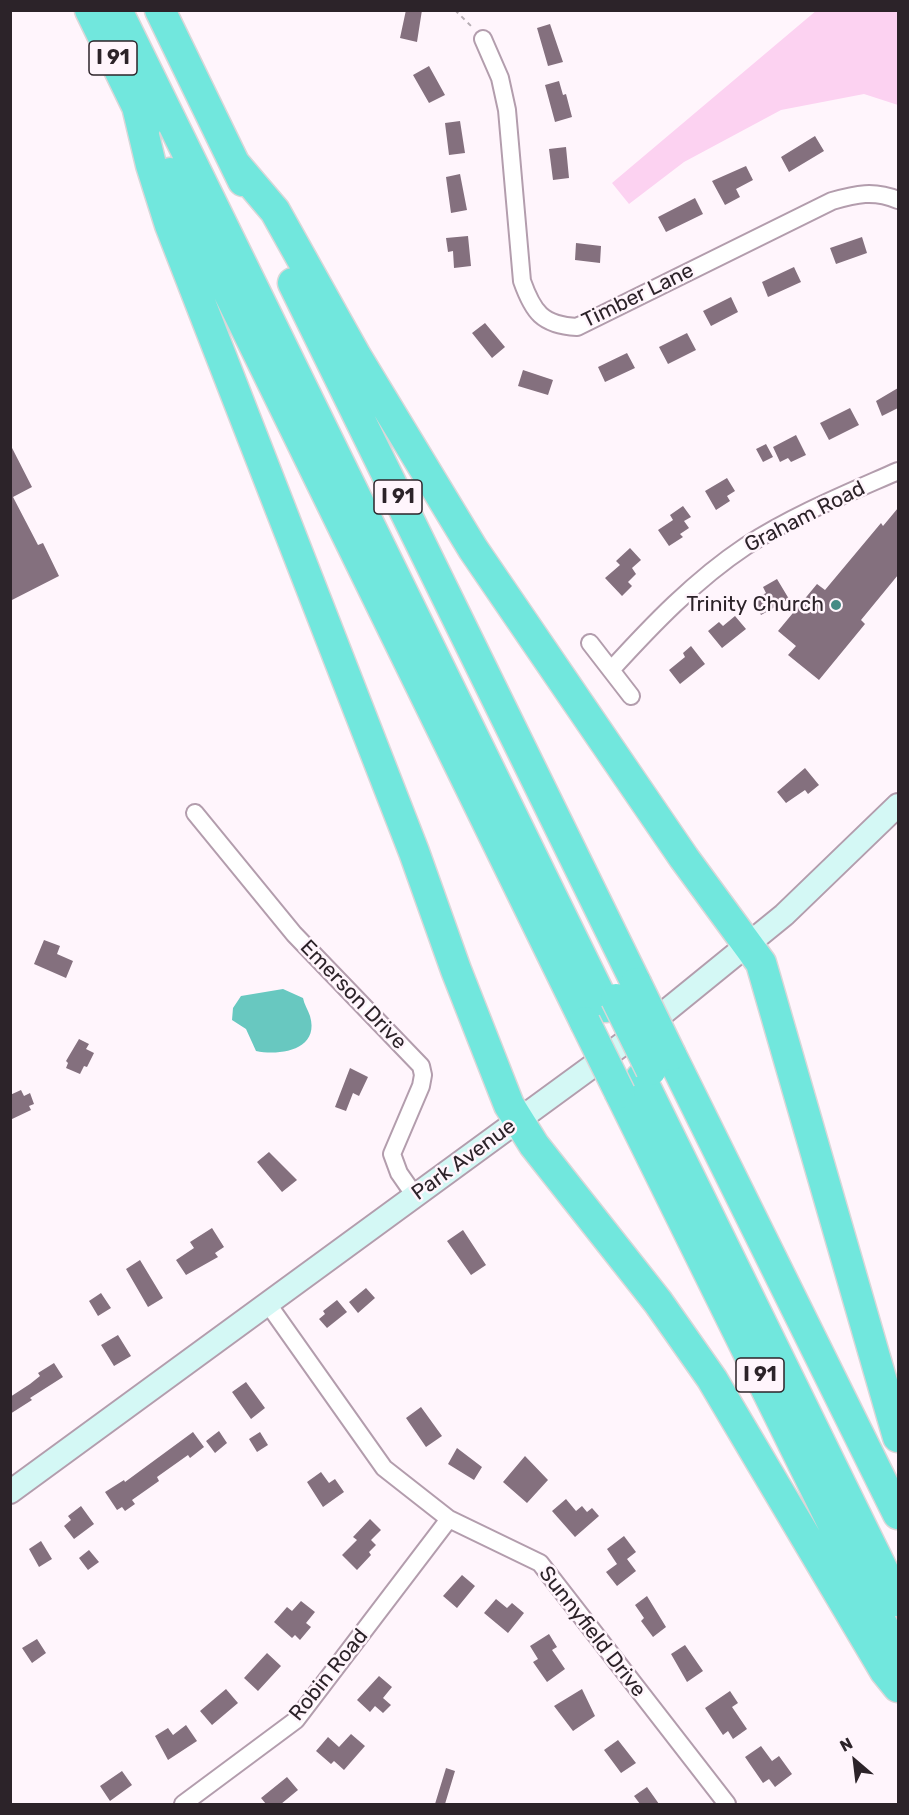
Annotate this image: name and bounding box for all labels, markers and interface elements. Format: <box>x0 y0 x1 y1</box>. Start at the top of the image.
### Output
road number: I 91 <box>89 41 137 75</box>
street label: Timber Lane <box>578 258 698 334</box>
street label: Graham Road <box>741 476 869 558</box>
road number: I 91 <box>374 480 422 514</box>
place label: Trinity Church <box>686 592 824 618</box>
marker: Trinity Church <box>829 598 843 612</box>
street label: Emerson Drive <box>295 935 411 1055</box>
street label: Park Avenue <box>407 1114 521 1206</box>
road number: I 91 <box>736 1358 784 1392</box>
street label: Sunnyfield Drive <box>533 1562 651 1702</box>
street label: Robin Road <box>284 1624 374 1726</box>
north arrow <box>825 1731 885 1791</box>
text: N <box>837 1734 856 1756</box>

